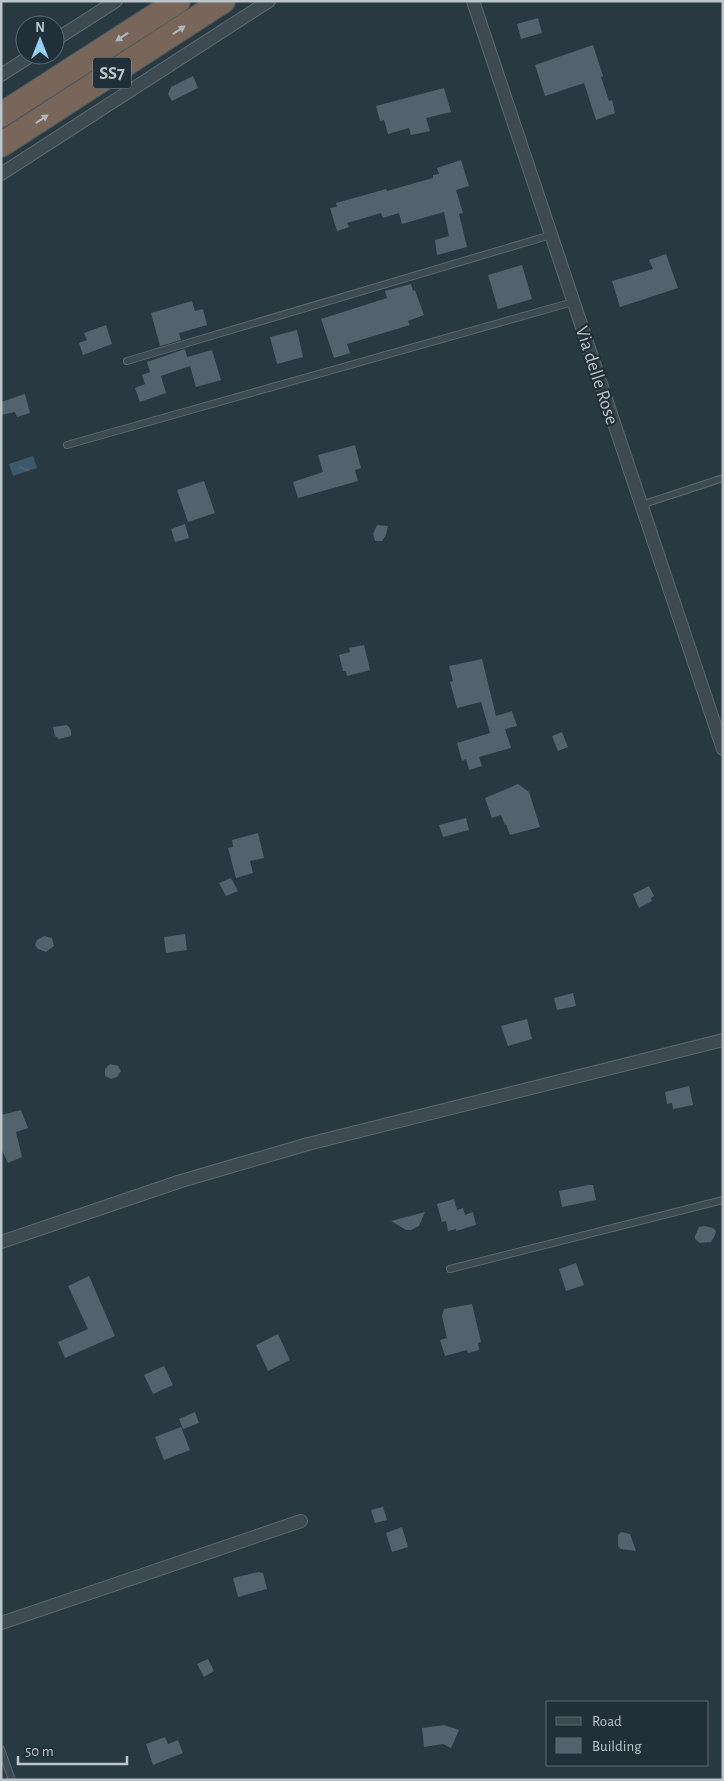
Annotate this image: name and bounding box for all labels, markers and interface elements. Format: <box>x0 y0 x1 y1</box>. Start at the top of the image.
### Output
north arrow <box>15 15 65 65</box>
text: N <box>35 21 45 35</box>
one-way arrow <box>172 25 185 35</box>
one-way arrow <box>116 32 129 42</box>
road number: SS7 <box>93 58 131 88</box>
one-way arrow <box>36 114 49 123</box>
street label: Via delle Rose <box>572 324 621 427</box>
legend <box>546 1701 709 1766</box>
text: Road <box>592 1714 622 1729</box>
scale bar <box>18 1734 126 1766</box>
text: Building <box>592 1739 642 1754</box>
text: 50 m <box>25 1744 54 1759</box>

